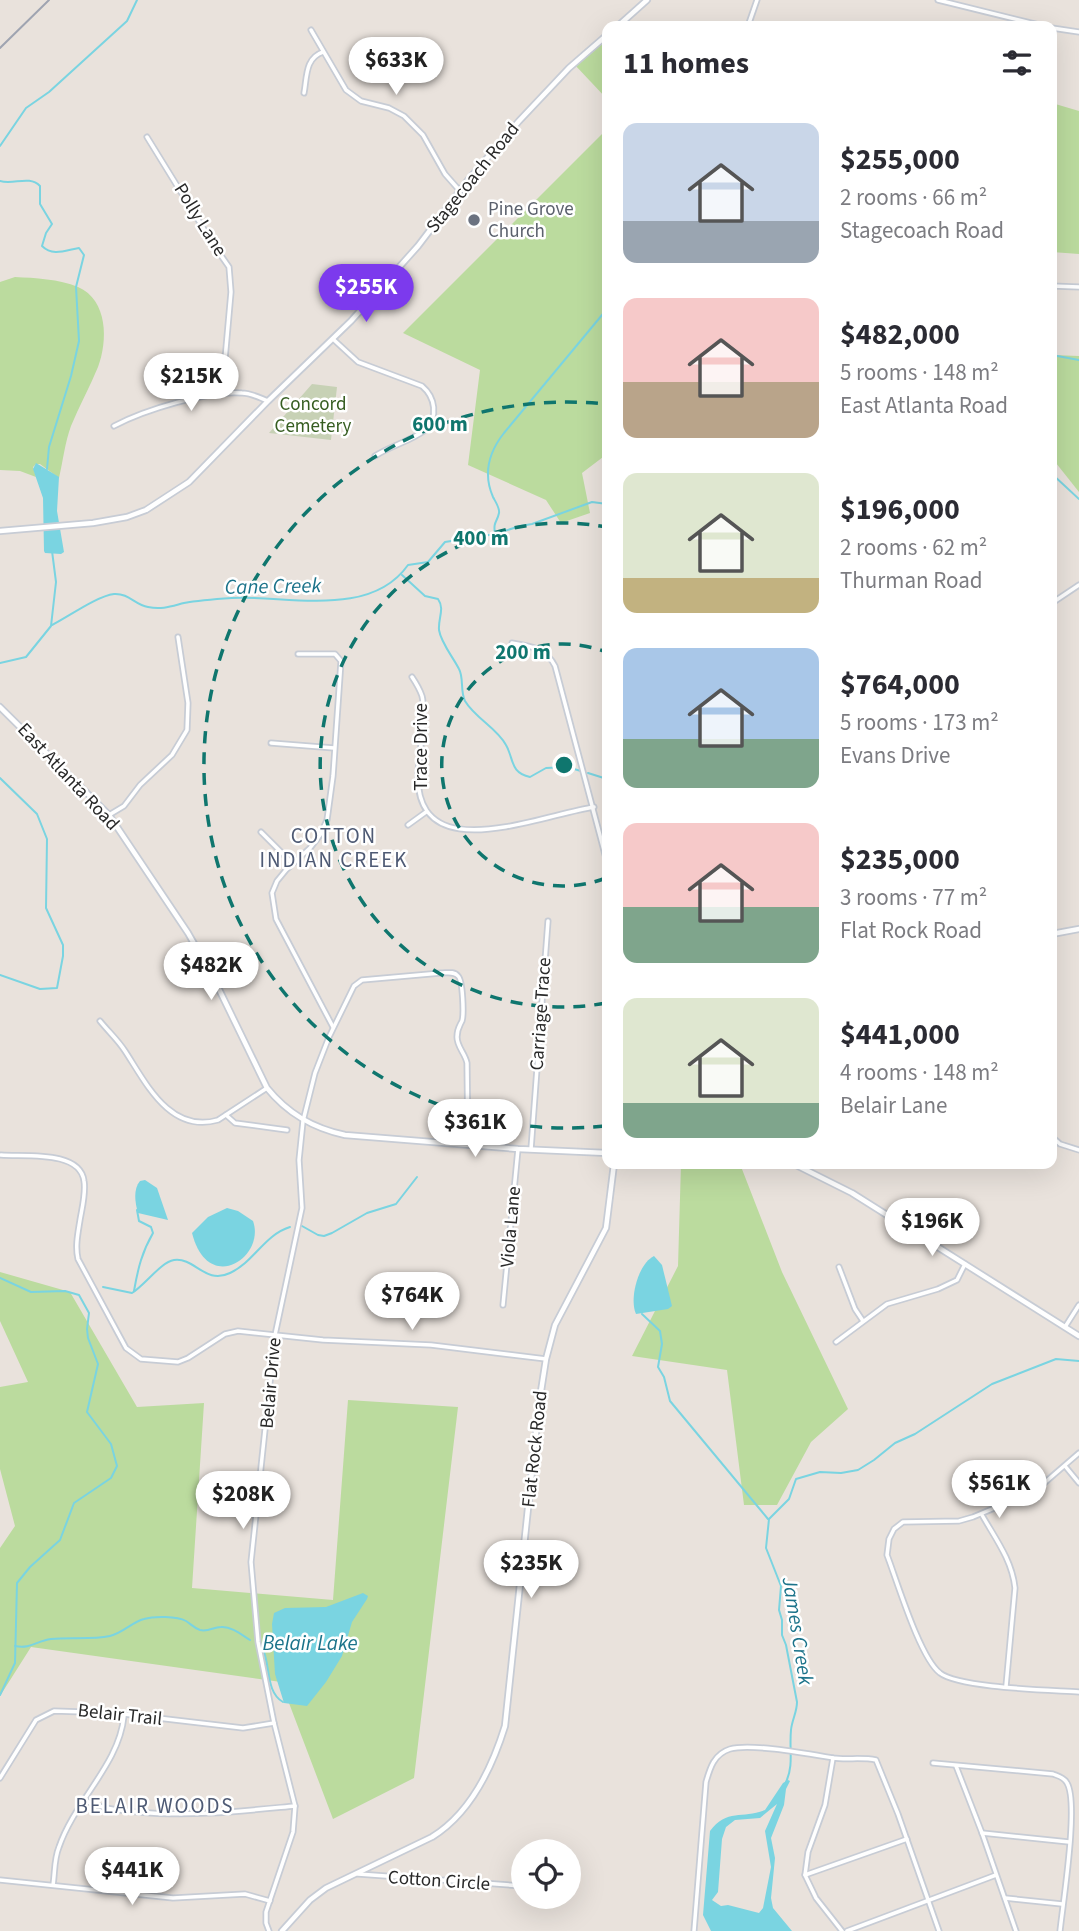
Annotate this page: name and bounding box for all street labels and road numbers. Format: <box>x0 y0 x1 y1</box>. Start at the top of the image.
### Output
street label: Stagecoach Road <box>420 117 526 239</box>
street label: Polly Lane <box>167 178 233 262</box>
street label: Trace Drive <box>408 703 435 791</box>
street label: East Atlanta Road <box>11 717 125 837</box>
street label: Carriage Trace <box>524 957 558 1071</box>
street label: Viola Lane <box>494 1185 528 1269</box>
street label: Belair Drive <box>254 1336 288 1430</box>
street label: Flat Rock Road <box>515 1389 555 1509</box>
street label: Belair Trail <box>77 1697 164 1733</box>
street label: Cotton Circle <box>387 1864 491 1898</box>

